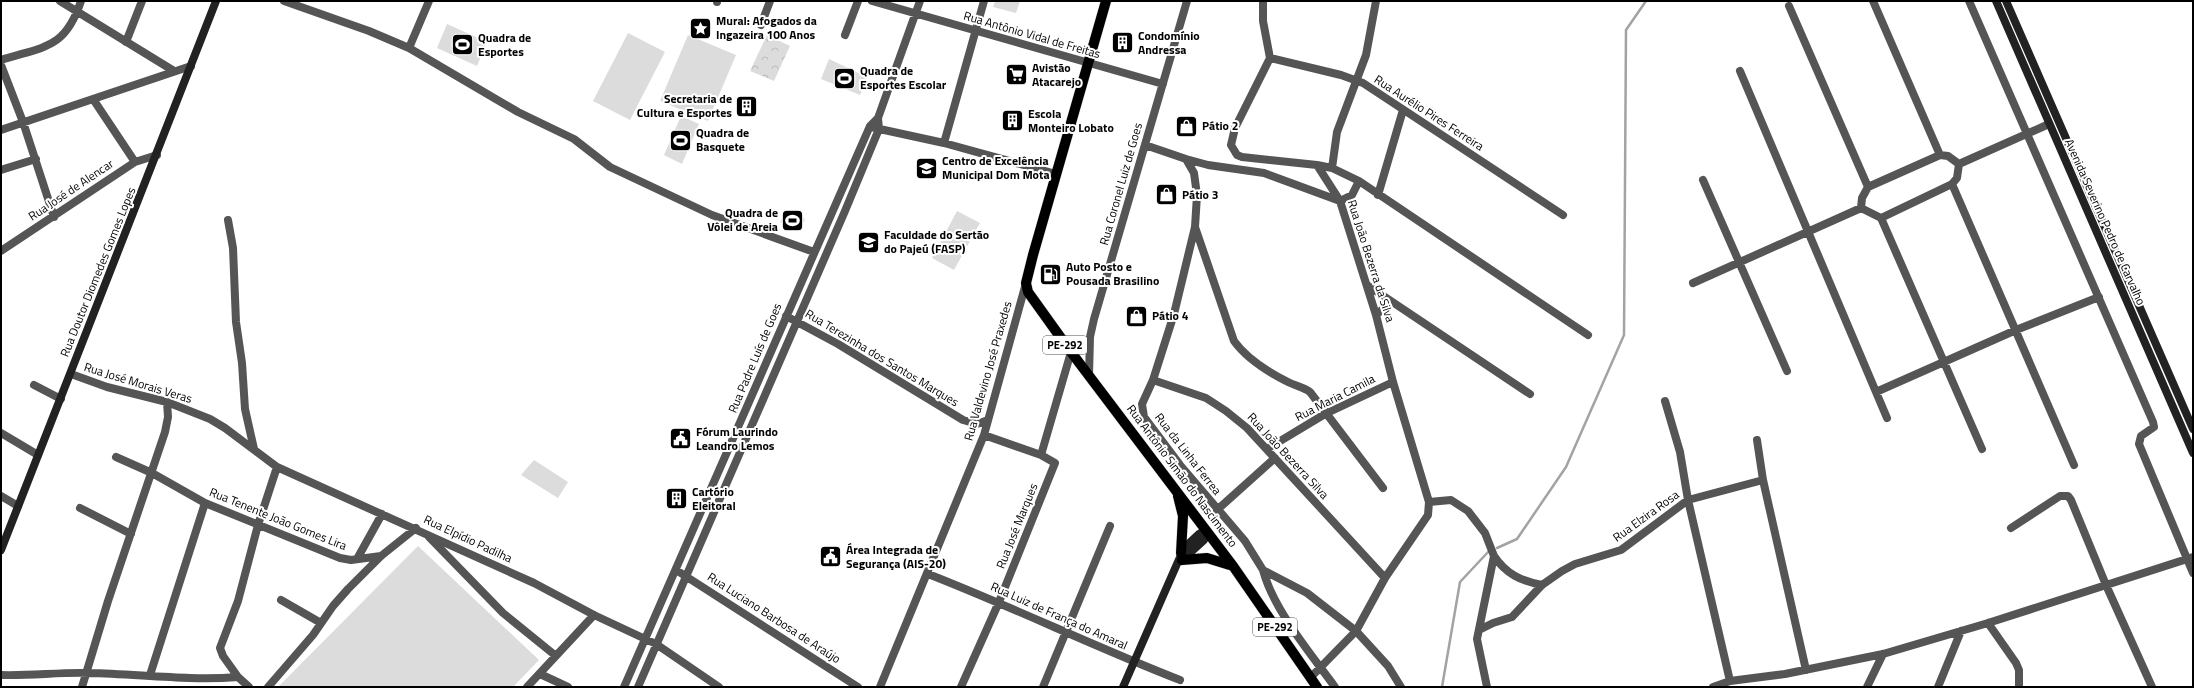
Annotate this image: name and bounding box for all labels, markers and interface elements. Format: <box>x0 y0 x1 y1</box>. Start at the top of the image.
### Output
street label: Rua Antônio Vidal de Freitas <box>961 6 1103 63</box>
place label: Mural: Afogados da Ingazeira 100 Anos <box>716 11 817 44</box>
place icon: Mural: Afogados da Ingazeira 100 Anos <box>688 15 714 41</box>
place label: Condomínio Andressa <box>1138 26 1200 59</box>
place label: Quadra de Esportes <box>478 28 531 61</box>
building icon: Condomínio Andressa <box>1109 30 1135 56</box>
sports icon: Quadra de Esportes <box>449 32 475 58</box>
place label: Avistão Atacarejo <box>1032 58 1081 91</box>
place label: Quadra de Esportes Escolar <box>860 61 947 94</box>
supermarket icon: Avistão Atacarejo <box>1004 62 1030 88</box>
sports icon: Quadra de Esportes Escolar <box>831 65 857 91</box>
street label: Rua Aurélio Pires Ferreira <box>1371 70 1488 155</box>
place label: Secretaria de Cultura e Esportes <box>637 89 732 122</box>
building icon: Secretaria de Cultura e Esportes <box>734 93 760 119</box>
place label: Escola Monteiro Lobato <box>1028 104 1114 137</box>
building icon: Escola Monteiro Lobato <box>1000 108 1026 134</box>
shop icon: Pátio 2 <box>1174 113 1200 139</box>
place label: Pátio 2 <box>1202 116 1238 135</box>
street label: Rua Coronel Luiz de Goes <box>1094 120 1147 247</box>
place label: Quadra de Basquete <box>696 123 749 156</box>
sports icon: Quadra de Basquete <box>668 127 694 153</box>
street label: Avenida Severino Pedro de Carvalho <box>2060 135 2151 308</box>
place label: Centro de Excelência Municipal Dom Mota <box>942 151 1050 184</box>
street label: Rua José de Alencar <box>24 154 117 225</box>
school or university icon: Centro de Excelência Municipal Dom Mota <box>913 155 939 181</box>
shop icon: Pátio 3 <box>1154 182 1180 208</box>
street label: Rua Doutor Diomedes Gomes Lopes <box>55 184 141 360</box>
place label: Pátio 3 <box>1182 185 1218 204</box>
street label: Rua João Bezerra da Silva <box>1343 197 1400 324</box>
place label: Quadra de Vôlei de Areia <box>707 203 778 236</box>
sports icon: Quadra de Vôlei de Areia <box>780 207 806 233</box>
place label: Faculdade do Sertão do Pajeú (FASP) <box>884 225 989 258</box>
school or university icon: Faculdade do Sertão do Pajeú (FASP) <box>856 229 882 255</box>
place label: Auto Posto e Pousada Brasilino <box>1066 257 1159 290</box>
fuel station icon: Auto Posto e Pousada Brasilino <box>1037 261 1063 287</box>
street label: Rua Valdevino José Praxedes <box>958 298 1017 443</box>
street label: Rua Padre Luís de Goes <box>723 299 786 416</box>
shop icon: Pátio 4 <box>1123 303 1149 329</box>
street label: Rua Terezinha dos Santos Marques <box>802 304 963 411</box>
place label: Pátio 4 <box>1152 306 1189 325</box>
road number: PE-292 <box>1043 336 1087 354</box>
street label: Rua José Morais Veras <box>82 357 195 408</box>
street label: Rua Maria Camila <box>1291 369 1378 426</box>
street label: Rua Antônio Simão do Nascimento <box>1122 400 1243 551</box>
street label: Rua João Bezerra Silva <box>1243 408 1334 503</box>
street label: Rua da Linha Ferrea <box>1150 409 1227 499</box>
place label: Fórum Laurindo Leandro Lemos <box>696 422 778 455</box>
public building icon: Fórum Laurindo Leandro Lemos <box>667 426 693 452</box>
street label: Rua José Marques <box>991 480 1043 571</box>
street label: Rua Tenente João Gomes Lira <box>207 482 350 555</box>
place label: Cartório Eleitoral <box>692 482 736 515</box>
street label: Rua Elzira Rosa <box>1609 485 1683 546</box>
building icon: Cartório Eleitoral <box>664 486 690 512</box>
street label: Rua Elpídio Padilha <box>421 510 516 567</box>
place label: Área Integrada de Segurança (AIS-20) <box>846 540 946 573</box>
public building icon: Área Integrada de Segurança (AIS-20) <box>818 544 844 570</box>
street label: Rua Luciano Barbosa de Araújo <box>704 567 845 668</box>
street label: Rua Luiz de França do Amaral <box>988 577 1131 654</box>
road number: PE-292 <box>1253 618 1297 636</box>

